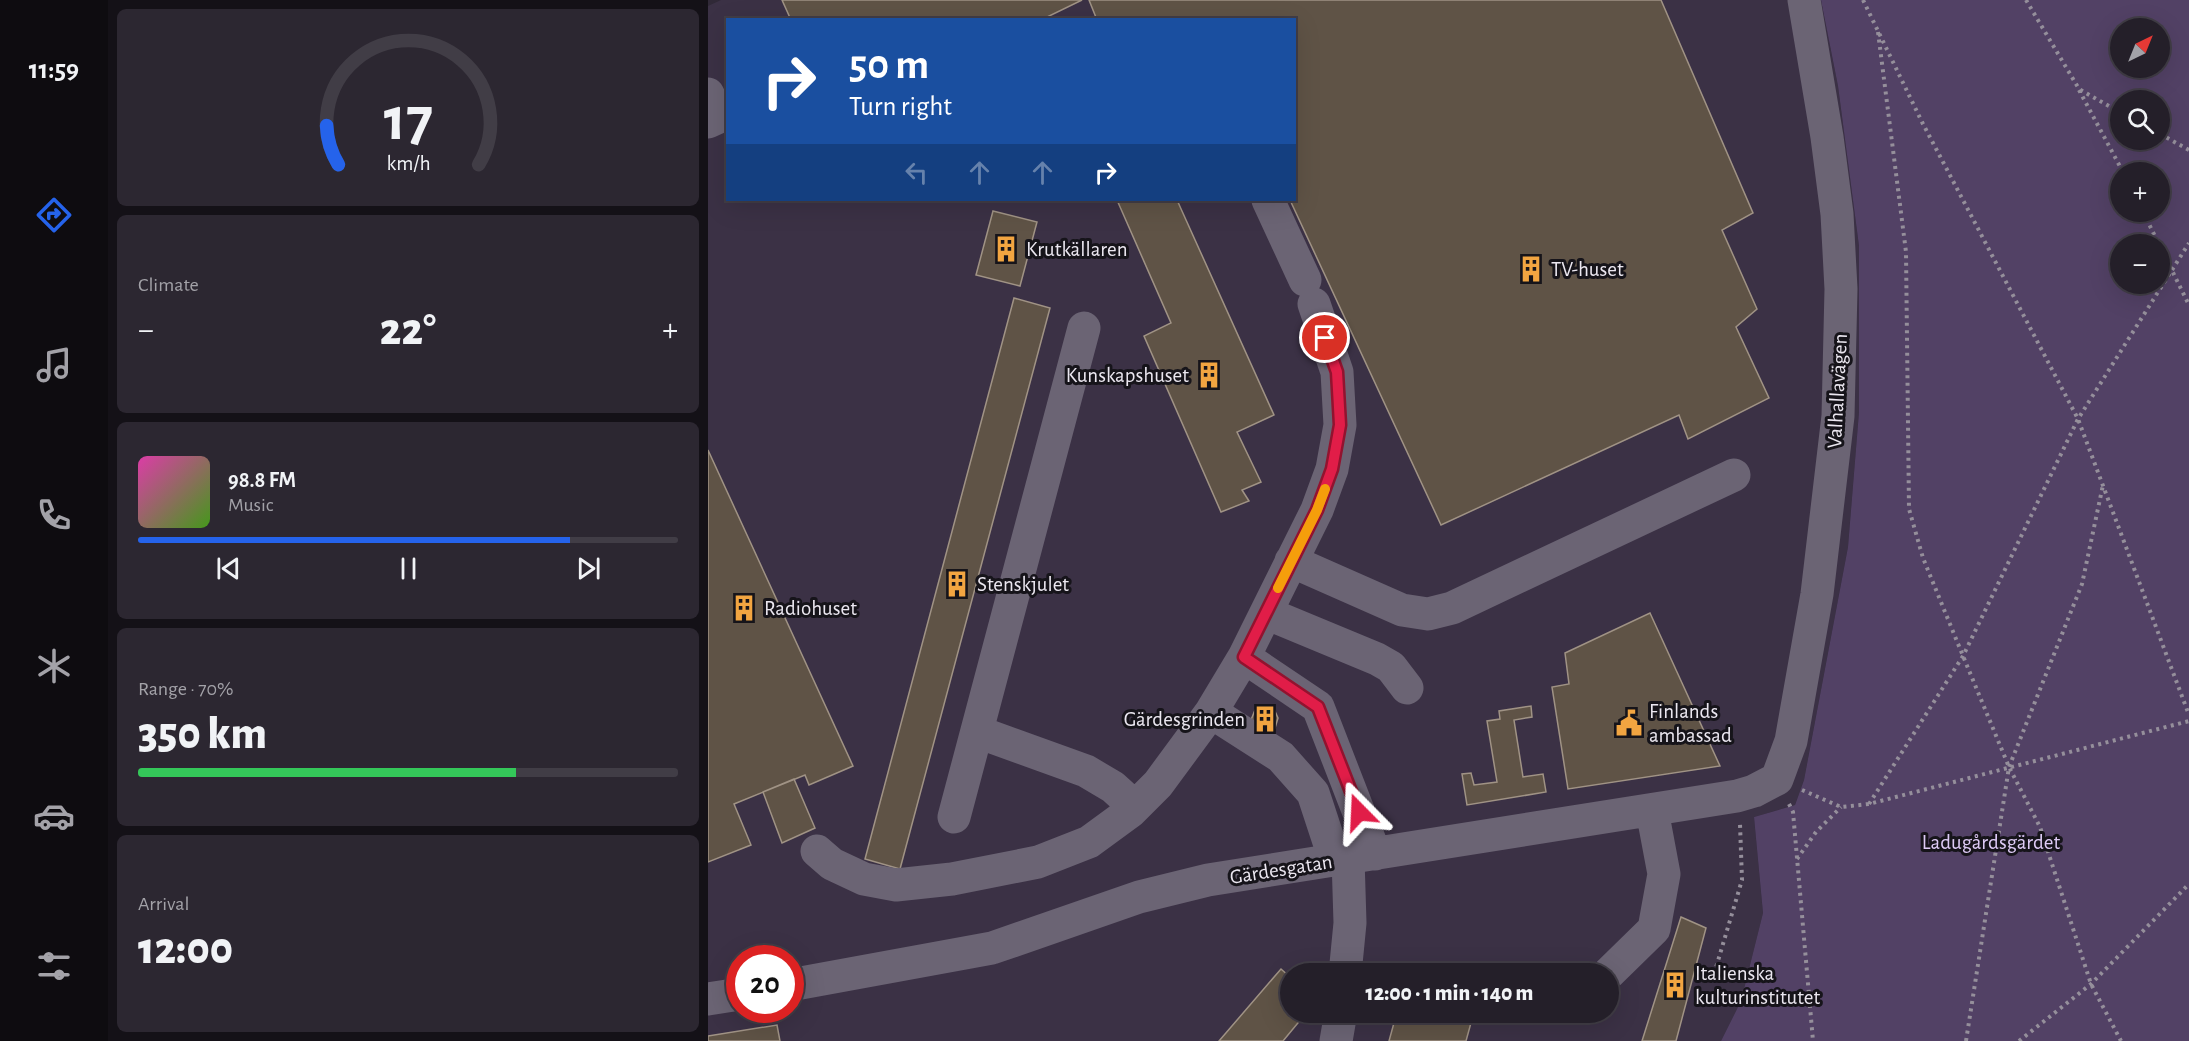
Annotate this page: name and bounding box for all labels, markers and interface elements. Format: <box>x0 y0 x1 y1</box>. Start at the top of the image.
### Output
north arrow <box>2110 18 2170 78</box>
map controls <box>2110 18 2170 294</box>
icon: right <box>750 42 828 120</box>
text: 50 m <box>849 44 929 86</box>
text: 11:59 <box>29 56 79 83</box>
text: 17 <box>383 89 433 151</box>
button: search <box>2110 90 2170 150</box>
text: Turn right <box>849 93 952 120</box>
text: km/h <box>386 153 430 174</box>
icon: left <box>900 156 933 189</box>
icon: ahead <box>963 156 996 189</box>
icon: ahead <box>1026 156 1059 189</box>
icon: right <box>1089 156 1122 189</box>
button: + <box>2110 162 2170 222</box>
icon: directions <box>33 194 75 236</box>
building icon: Krutkällaren <box>991 234 1021 264</box>
button: − <box>2110 234 2170 294</box>
place label: Krutkällaren <box>1026 239 1127 260</box>
building icon: TV-huset <box>1516 254 1546 284</box>
place label: TV-huset <box>1551 259 1624 280</box>
text: Climate <box>138 275 199 295</box>
text: 22° <box>380 308 436 353</box>
pin <box>1299 312 1350 363</box>
text: − <box>138 314 154 347</box>
text: + <box>662 314 678 347</box>
icon: arrive <box>1308 321 1341 354</box>
street label: Valhallavägen <box>1824 333 1851 449</box>
icon: music <box>33 344 75 386</box>
building icon: Kunskapshuset <box>1194 360 1224 390</box>
place label: Kunskapshuset <box>1066 365 1189 386</box>
text: 98.8 FM <box>228 469 296 491</box>
icon: phone <box>33 494 75 536</box>
text: Music <box>228 495 274 515</box>
icon: previous <box>212 552 245 585</box>
icon: pause <box>392 552 425 585</box>
icon: next <box>572 552 605 585</box>
building icon: Stenskjulet <box>942 569 972 599</box>
place label: Stenskjulet <box>977 574 1069 595</box>
building icon: Radiohuset <box>729 593 759 623</box>
place label: Radiohuset <box>764 598 857 619</box>
icon: climate <box>33 645 75 687</box>
text: Range · 70% <box>138 679 234 699</box>
place label: Finlands ambassad <box>1649 701 1732 746</box>
building icon: Gärdesgrinden <box>1250 704 1280 734</box>
public building icon: Finlands ambassad <box>1614 708 1644 738</box>
place label: Gärdesgrinden <box>1124 709 1245 730</box>
text: 350 km <box>138 712 267 757</box>
position arrow <box>1327 780 1391 844</box>
icon: car <box>33 795 75 837</box>
park label: Ladugårdsgärdet <box>1922 832 2060 853</box>
street label: Gärdesgatan <box>1228 851 1334 888</box>
text: Arrival <box>138 894 189 914</box>
text: 12:00 <box>138 927 233 972</box>
icon: filters <box>33 945 75 987</box>
speed limit sign: 20 <box>726 945 804 1023</box>
place label: Italienska kulturinstitutet <box>1695 963 1820 1008</box>
building icon: Italienska kulturinstitutet <box>1660 970 1690 1000</box>
text: 12:00 · 1 min · 140 m <box>1366 982 1533 1004</box>

